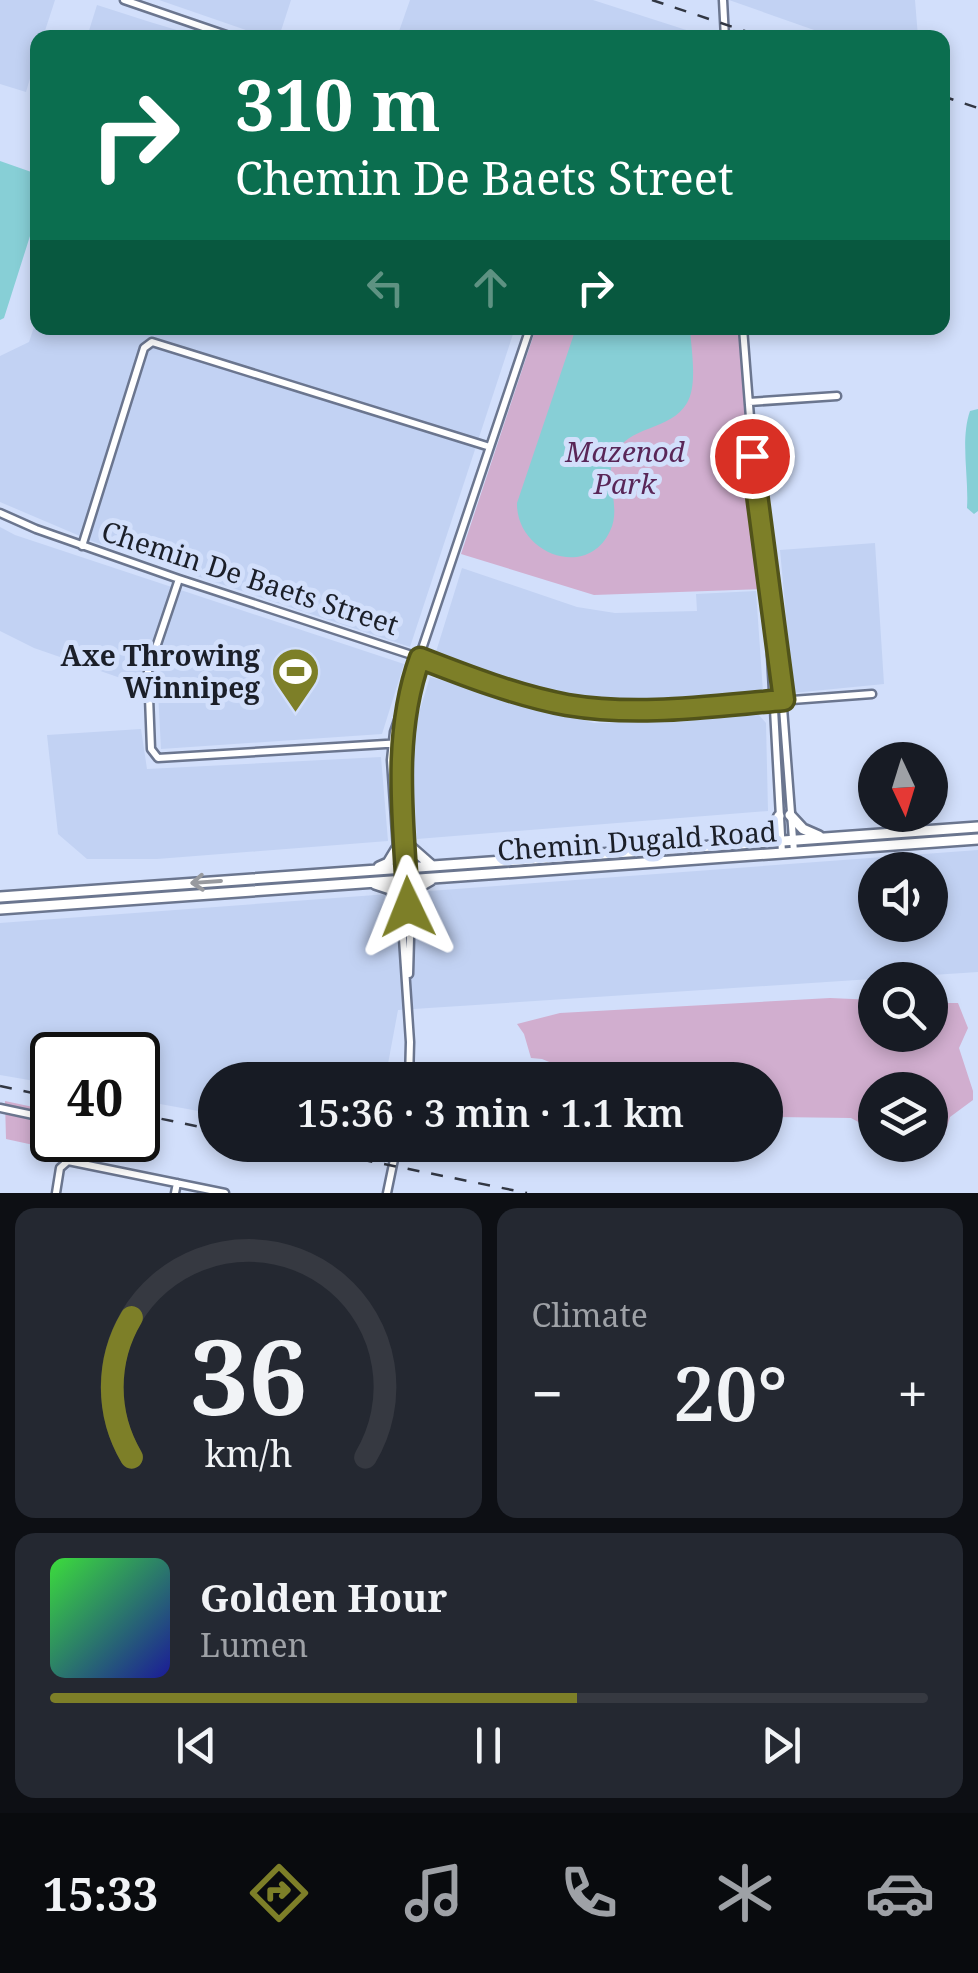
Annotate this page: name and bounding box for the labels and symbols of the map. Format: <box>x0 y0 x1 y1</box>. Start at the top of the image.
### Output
pin <box>710 414 795 499</box>
park label: Mazenod Park <box>564 432 686 502</box>
street label: Chemin De Baets Street <box>97 511 404 643</box>
place label: Axe Throwing Winnipeg <box>61 636 260 706</box>
sports icon: Axe Throwing Winnipeg <box>269 646 321 714</box>
north arrow <box>858 742 948 832</box>
street label: Chemin Dugald Road <box>496 811 778 869</box>
position arrow <box>356 855 460 959</box>
one-way arrow <box>190 873 222 892</box>
speed limit sign: 40 <box>30 1032 160 1162</box>

